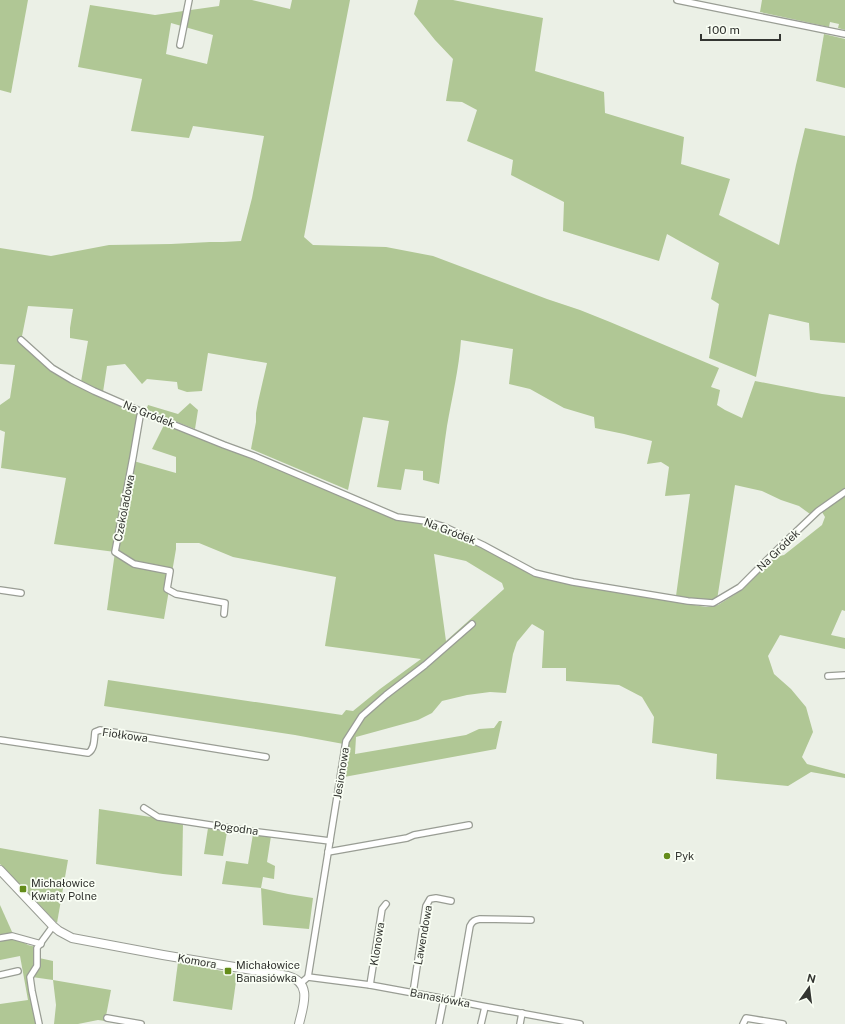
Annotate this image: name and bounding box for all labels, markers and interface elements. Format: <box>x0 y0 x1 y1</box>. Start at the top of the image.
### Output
scale bar <box>701 16 780 42</box>
text: 100 m <box>707 23 740 37</box>
street label: Na Gródek <box>121 398 177 430</box>
street label: Czekoladowa <box>112 474 136 542</box>
street label: Na Gródek <box>422 516 478 546</box>
street label: Na Gródek <box>754 527 802 573</box>
street label: Fiołkowa <box>101 726 149 744</box>
street label: Jesionowa <box>331 746 351 800</box>
street label: Pogodna <box>213 819 259 837</box>
place label: Pyk <box>675 850 694 862</box>
marker: Pyk <box>662 851 672 861</box>
place label: Michałowice Kwiaty Polne <box>31 877 97 902</box>
marker: Michałowice Kwiaty Polne <box>18 884 28 894</box>
street label: Lawendowa <box>412 904 434 966</box>
street label: Klonowa <box>368 921 386 967</box>
street label: Komora <box>177 952 217 970</box>
place label: Michałowice Banasiówka <box>236 959 300 984</box>
marker: Michałowice Banasiówka <box>223 966 233 976</box>
north arrow <box>789 968 829 1008</box>
text: N <box>806 971 817 985</box>
street label: Banasiówka <box>409 986 471 1010</box>

